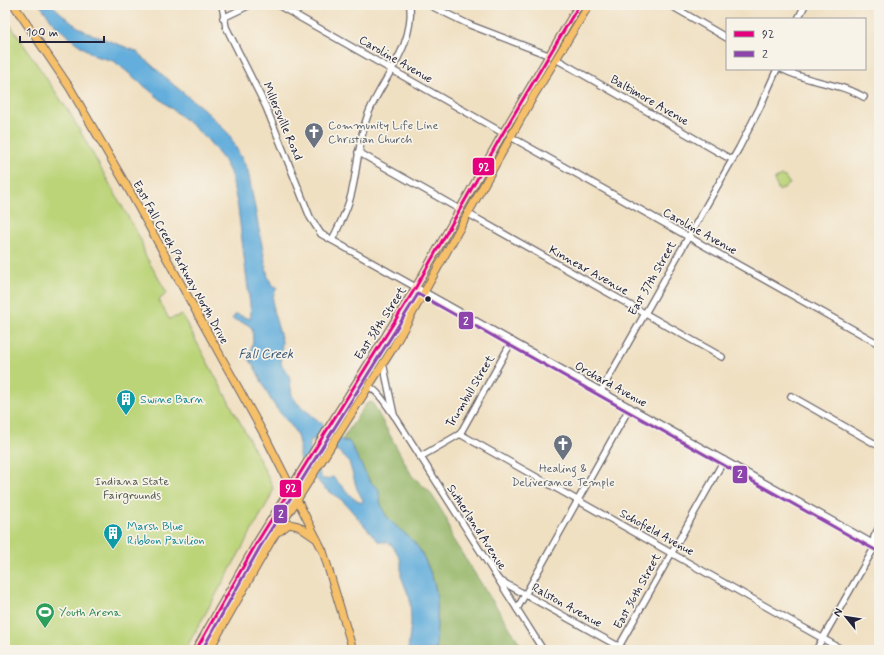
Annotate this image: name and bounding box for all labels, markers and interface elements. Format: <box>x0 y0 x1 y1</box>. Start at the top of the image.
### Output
scale bar <box>20 18 104 44</box>
legend <box>726 18 866 70</box>
text: 100 m <box>26 25 58 41</box>
text: 92 <box>762 27 774 43</box>
street label: Caroline Avenue <box>356 32 435 87</box>
text: 2 <box>762 47 768 63</box>
street label: Baltimore Avenue <box>607 72 692 130</box>
street label: Millersville Road <box>258 80 306 163</box>
place label: Community Life Line Christian Church <box>328 118 438 148</box>
church icon: Community Life Line Christian Church <box>303 121 325 149</box>
line badge: 92 <box>472 157 495 176</box>
text: 92 <box>478 161 490 175</box>
street label: East Fall Creek Parkway North Drive <box>128 178 232 347</box>
street label: Caroline Avenue <box>660 205 740 259</box>
street label: East 37th Street <box>625 238 681 319</box>
street label: Kinnear Avenue <box>546 242 631 299</box>
street label: East 38th Street <box>351 284 410 363</box>
unlabelled marker <box>423 294 433 304</box>
line badge: 2 <box>458 311 474 330</box>
text: 2 <box>463 315 469 329</box>
water label: Fall Creek <box>239 346 294 363</box>
street label: Trumbull Street <box>443 352 499 431</box>
street label: Orchard Avenue <box>571 358 650 411</box>
building icon: Swine Barn <box>115 388 137 416</box>
place label: Swine Barn <box>140 392 205 408</box>
church icon: Healing & Deliverance Temple <box>552 433 574 461</box>
place label: Healing & Deliverance Temple <box>511 461 615 491</box>
line badge: 2 <box>732 465 748 484</box>
text: 2 <box>737 468 743 482</box>
park label: Indiana State Fairgrounds <box>95 474 170 504</box>
line badge: 92 <box>279 479 302 498</box>
text: 92 <box>285 482 297 496</box>
street label: Sutherland Avenue <box>443 482 510 574</box>
line badge: 2 <box>273 504 288 524</box>
street label: Schofield Avenue <box>616 506 697 560</box>
text: 2 <box>278 508 284 522</box>
place label: Marsh Blue Ribbon Pavilion <box>127 519 205 549</box>
building icon: Marsh Blue Ribbon Pavilion <box>102 522 124 550</box>
street label: East 36th Street <box>610 551 665 632</box>
street label: Ralston Avenue <box>529 580 605 632</box>
north arrow <box>826 597 866 637</box>
sports icon: Youth Arena <box>34 601 56 629</box>
place label: Youth Arena <box>59 605 121 621</box>
text: N <box>830 606 846 619</box>

